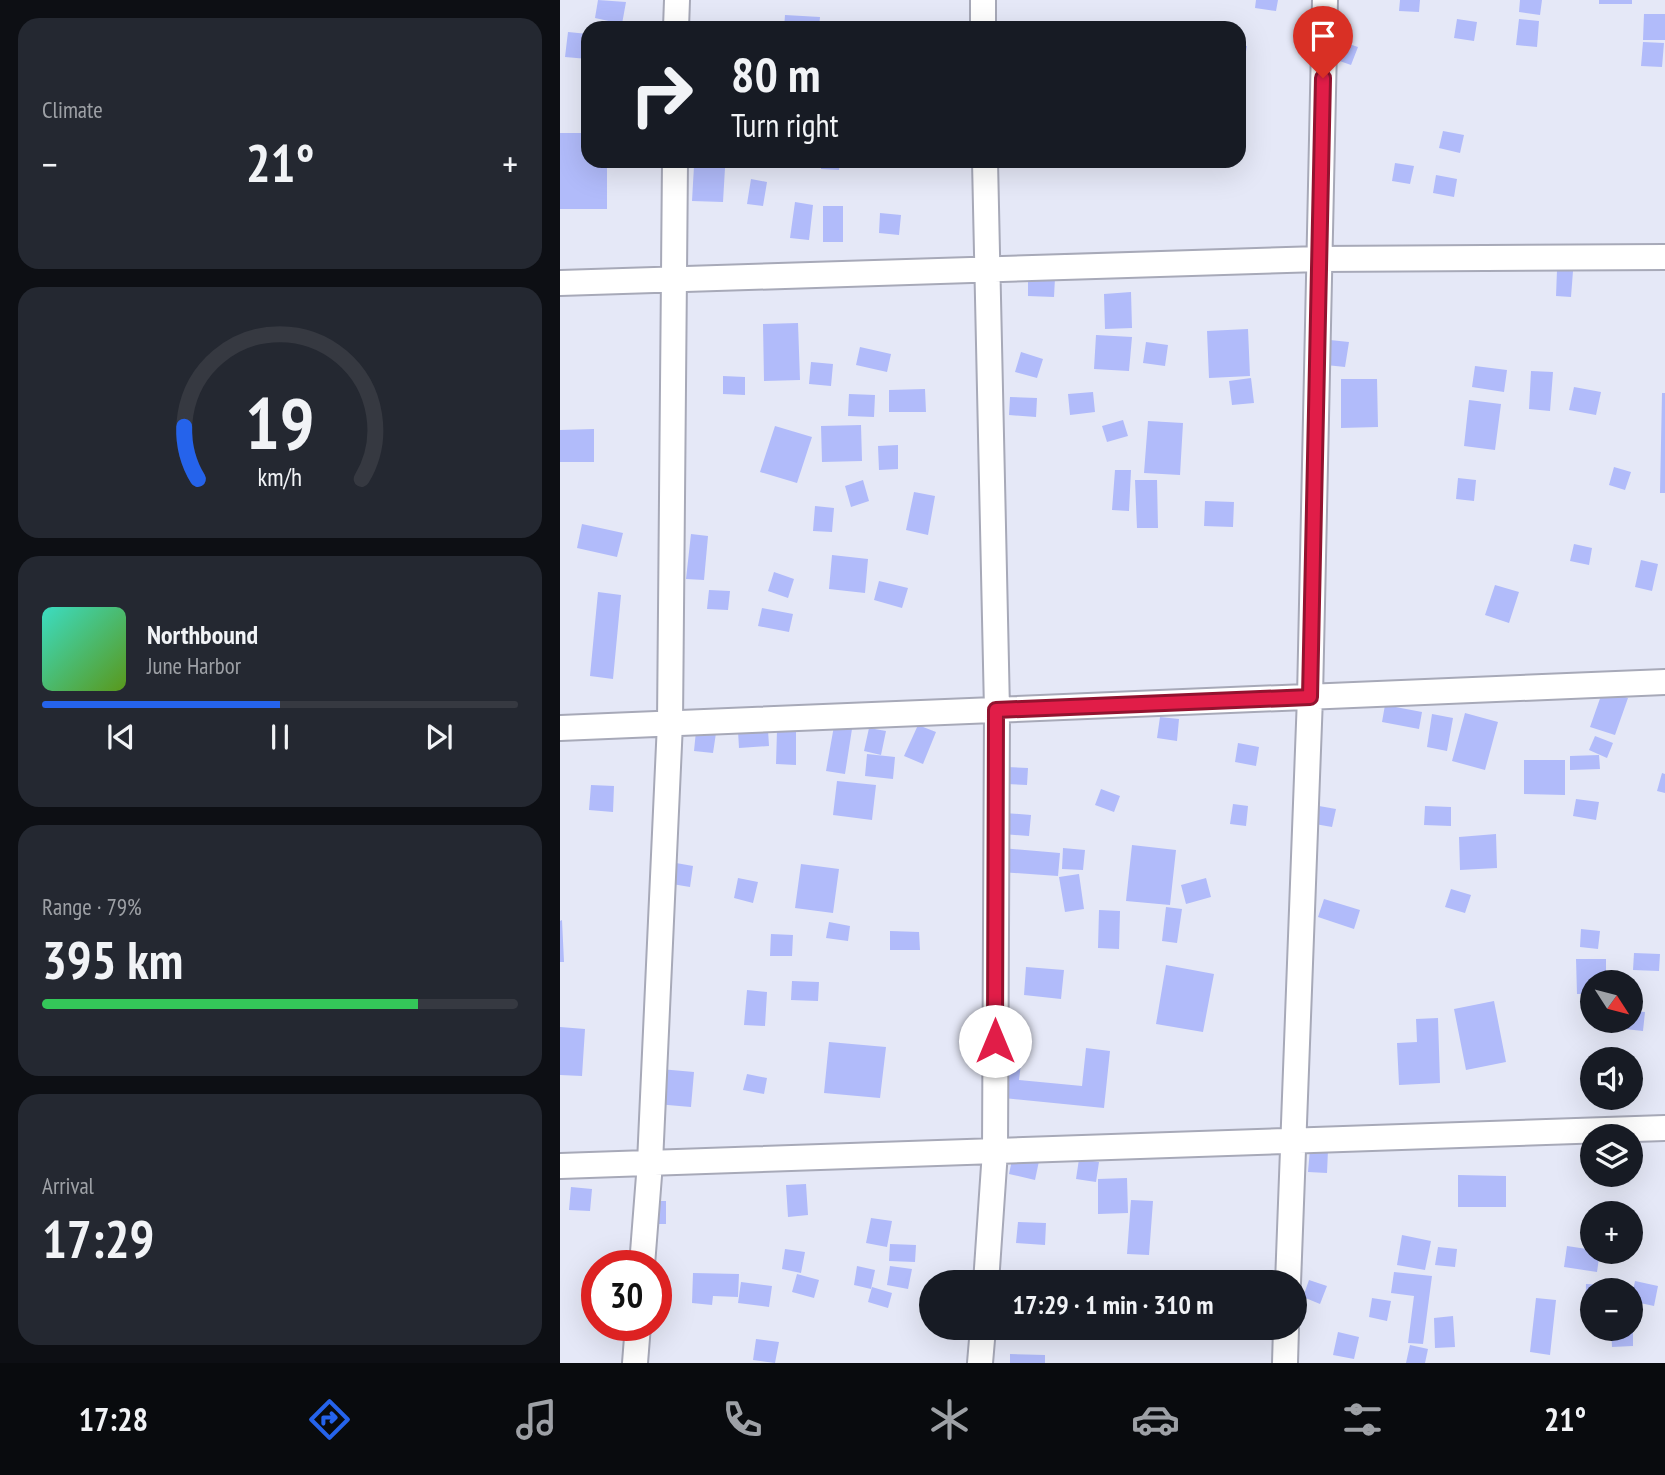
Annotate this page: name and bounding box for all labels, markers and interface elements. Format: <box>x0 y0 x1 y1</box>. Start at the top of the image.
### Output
pin <box>1293 6 1353 78</box>
icon: arrive <box>1304 17 1342 55</box>
text: 80 m <box>731 42 820 106</box>
icon: right <box>616 49 707 140</box>
text: Climate <box>42 95 103 124</box>
text: Turn right <box>731 104 839 146</box>
text: 21° <box>246 129 314 196</box>
text: − <box>42 139 58 188</box>
text: + <box>502 139 518 188</box>
text: 19 <box>245 375 315 469</box>
text: km/h <box>258 460 302 492</box>
text: Northbound <box>147 618 258 651</box>
text: June Harbor <box>147 651 241 680</box>
icon: previous <box>102 718 140 756</box>
icon: pause <box>261 718 299 756</box>
icon: next <box>420 718 458 756</box>
text: Range · 79% <box>42 892 142 921</box>
text: 395 km <box>42 926 183 993</box>
north arrow <box>1580 970 1643 1032</box>
map controls <box>1580 970 1643 1341</box>
position arrow <box>958 1004 1032 1078</box>
button: sound <box>1580 1047 1643 1110</box>
button: layers <box>1580 1124 1643 1187</box>
text: Arrival <box>42 1171 94 1200</box>
button: + <box>1580 1201 1643 1264</box>
text: 17:29 <box>42 1205 154 1272</box>
speed limit sign: 30 <box>581 1250 672 1341</box>
button: − <box>1580 1278 1643 1341</box>
text: 17:29 · 1 min · 310 m <box>1013 1288 1213 1321</box>
icon: directions <box>305 1395 354 1444</box>
icon: music <box>512 1395 561 1444</box>
icon: phone <box>718 1395 767 1444</box>
icon: climate <box>925 1395 974 1444</box>
icon: car <box>1131 1395 1180 1444</box>
icon: filters <box>1338 1395 1387 1444</box>
text: 17:28 <box>79 1398 148 1440</box>
text: 21° <box>1544 1398 1586 1440</box>

